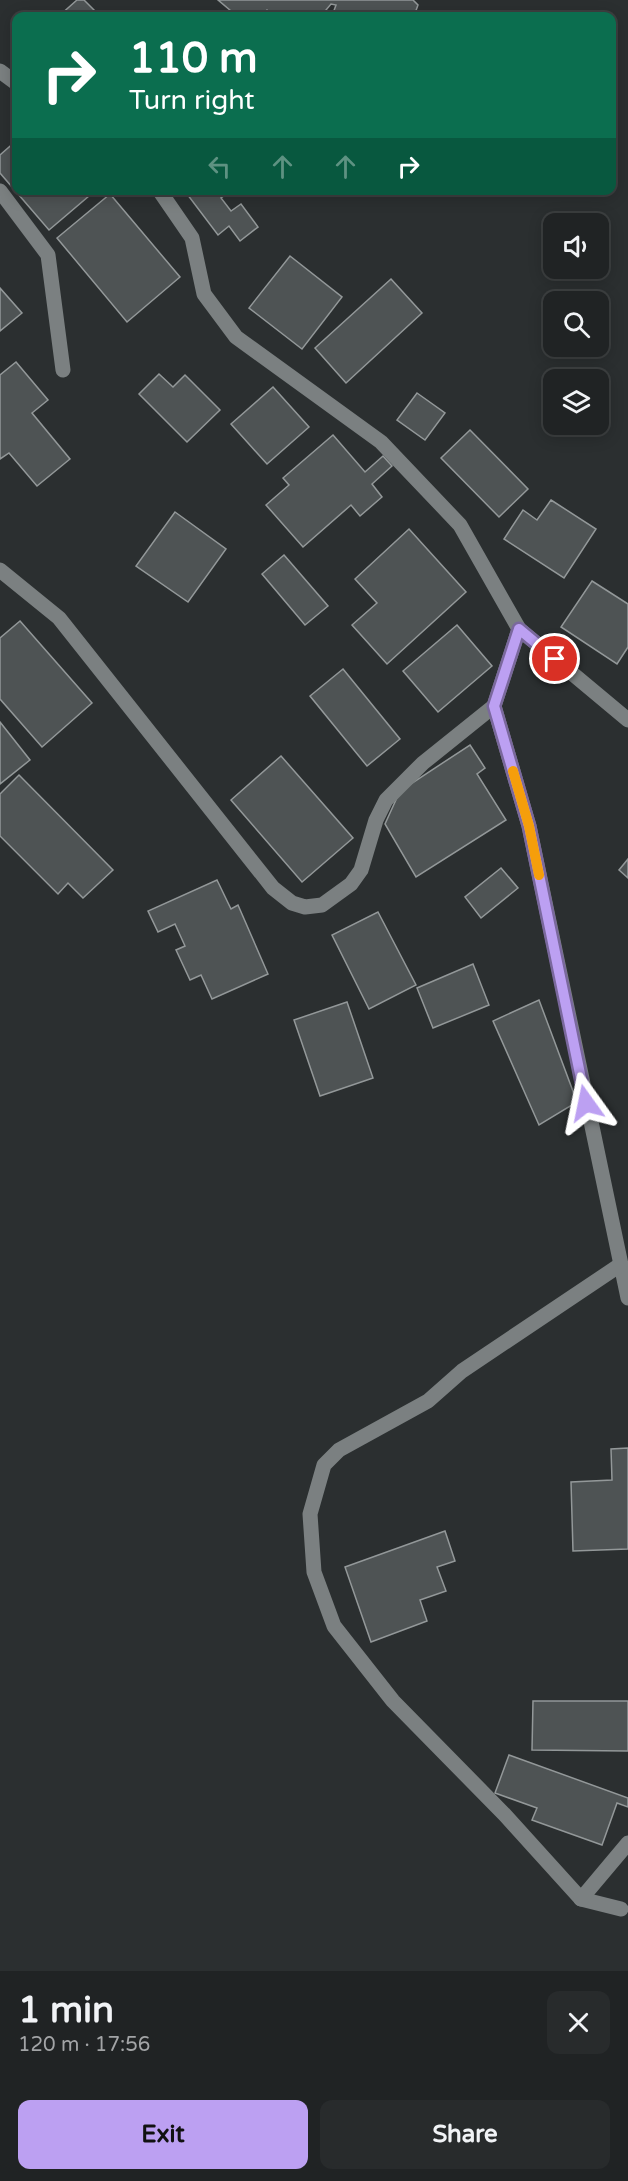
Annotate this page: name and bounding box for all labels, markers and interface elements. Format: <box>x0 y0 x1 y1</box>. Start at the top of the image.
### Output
text: 110 m <box>129 33 258 84</box>
icon: right <box>30 36 108 114</box>
text: Turn right <box>129 84 255 117</box>
icon: left <box>203 150 236 183</box>
icon: ahead <box>266 150 299 183</box>
icon: ahead <box>329 150 362 183</box>
icon: right <box>392 150 425 183</box>
map controls <box>543 213 609 435</box>
button: sound <box>543 213 609 279</box>
button: search <box>543 291 609 357</box>
button: layers <box>543 369 609 435</box>
pin <box>529 633 580 684</box>
icon: arrive <box>538 642 571 675</box>
position arrow <box>554 1071 618 1135</box>
text: 1 min <box>18 1989 114 2032</box>
button: close <box>547 1991 610 2054</box>
text: 120 m · 17:56 <box>18 2033 150 2057</box>
button: Exit <box>18 2100 308 2169</box>
button: Share <box>320 2100 610 2169</box>

